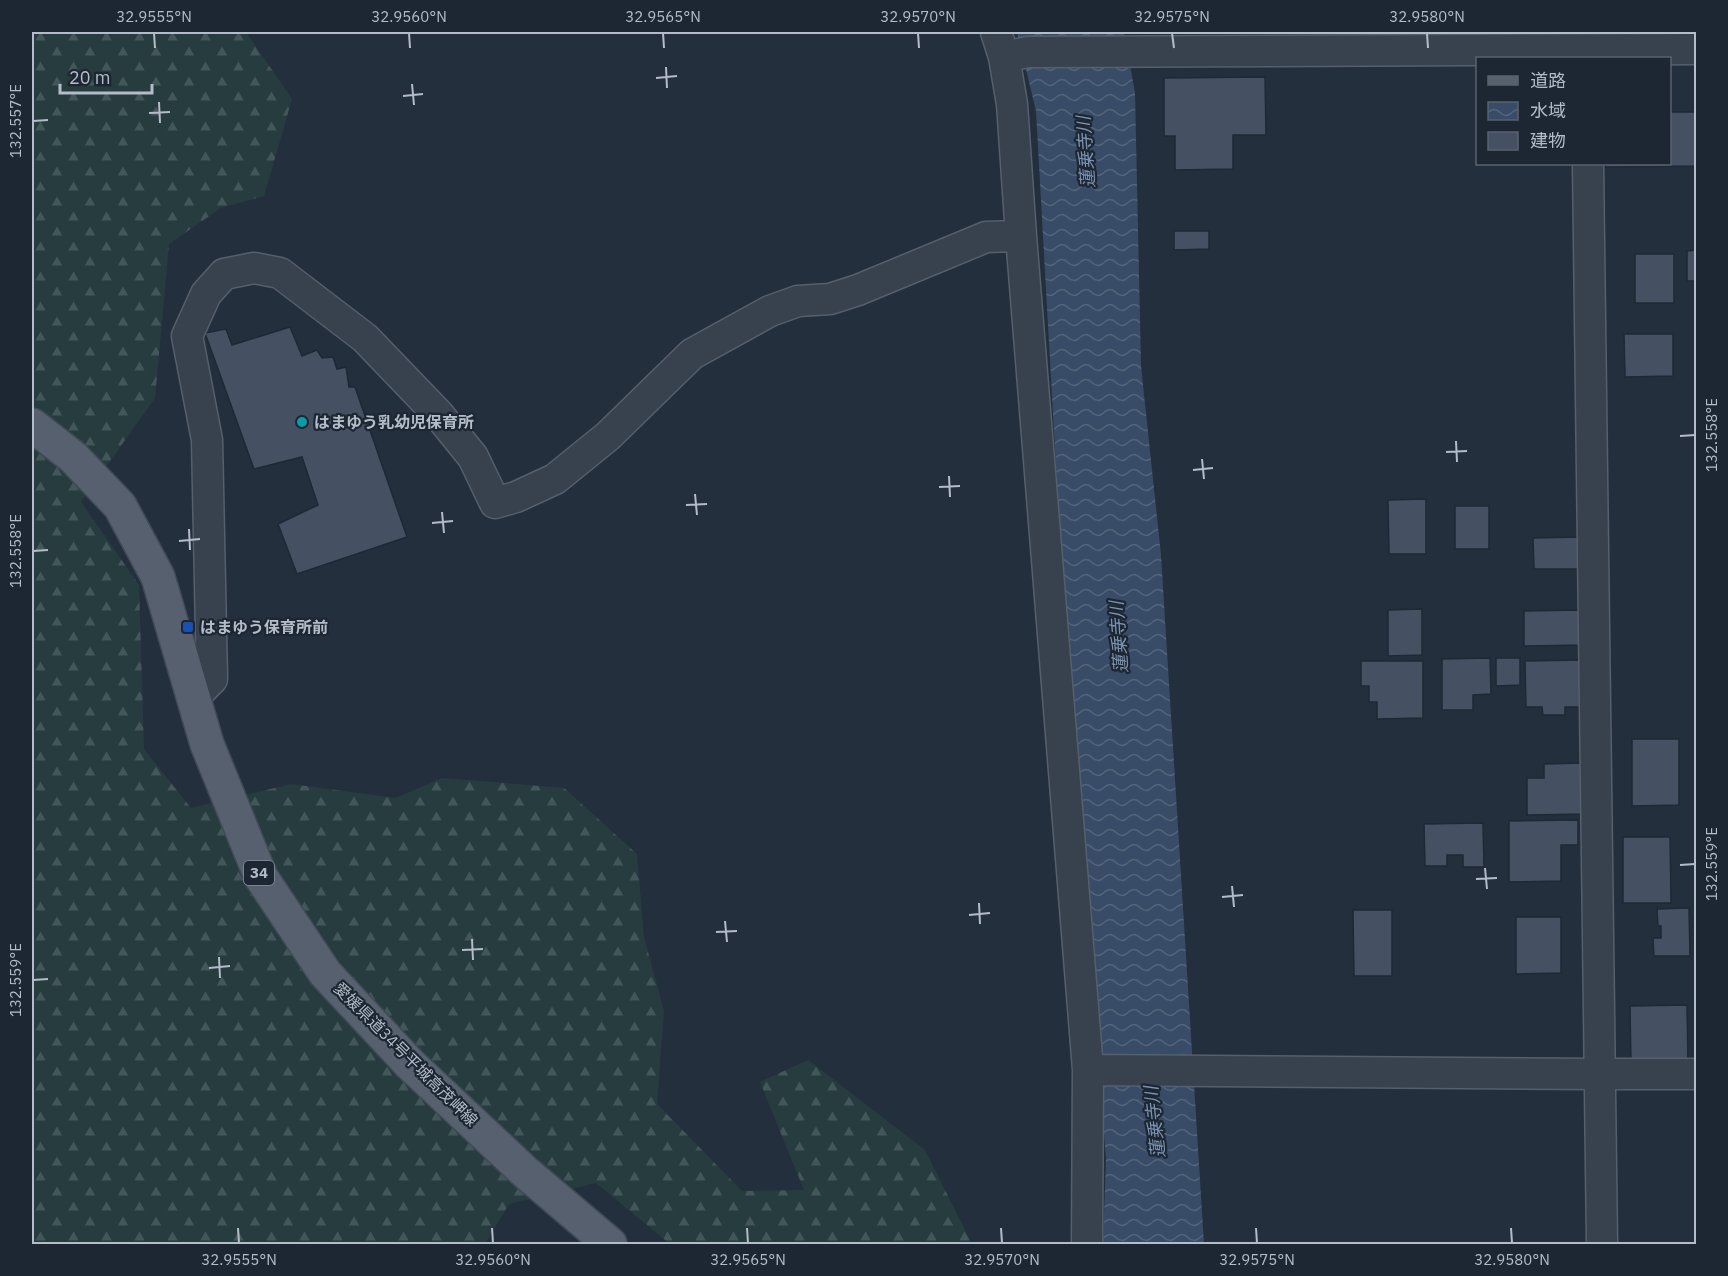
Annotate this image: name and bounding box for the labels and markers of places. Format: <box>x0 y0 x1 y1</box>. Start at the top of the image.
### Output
place label: はまゆう乳幼児保育所 <box>314 412 474 432</box>
marker: はまゆう乳幼児保育所 <box>295 415 309 429</box>
place label: はまゆう保育所前 <box>200 617 328 637</box>
marker: はまゆう保育所前 <box>181 620 195 634</box>

